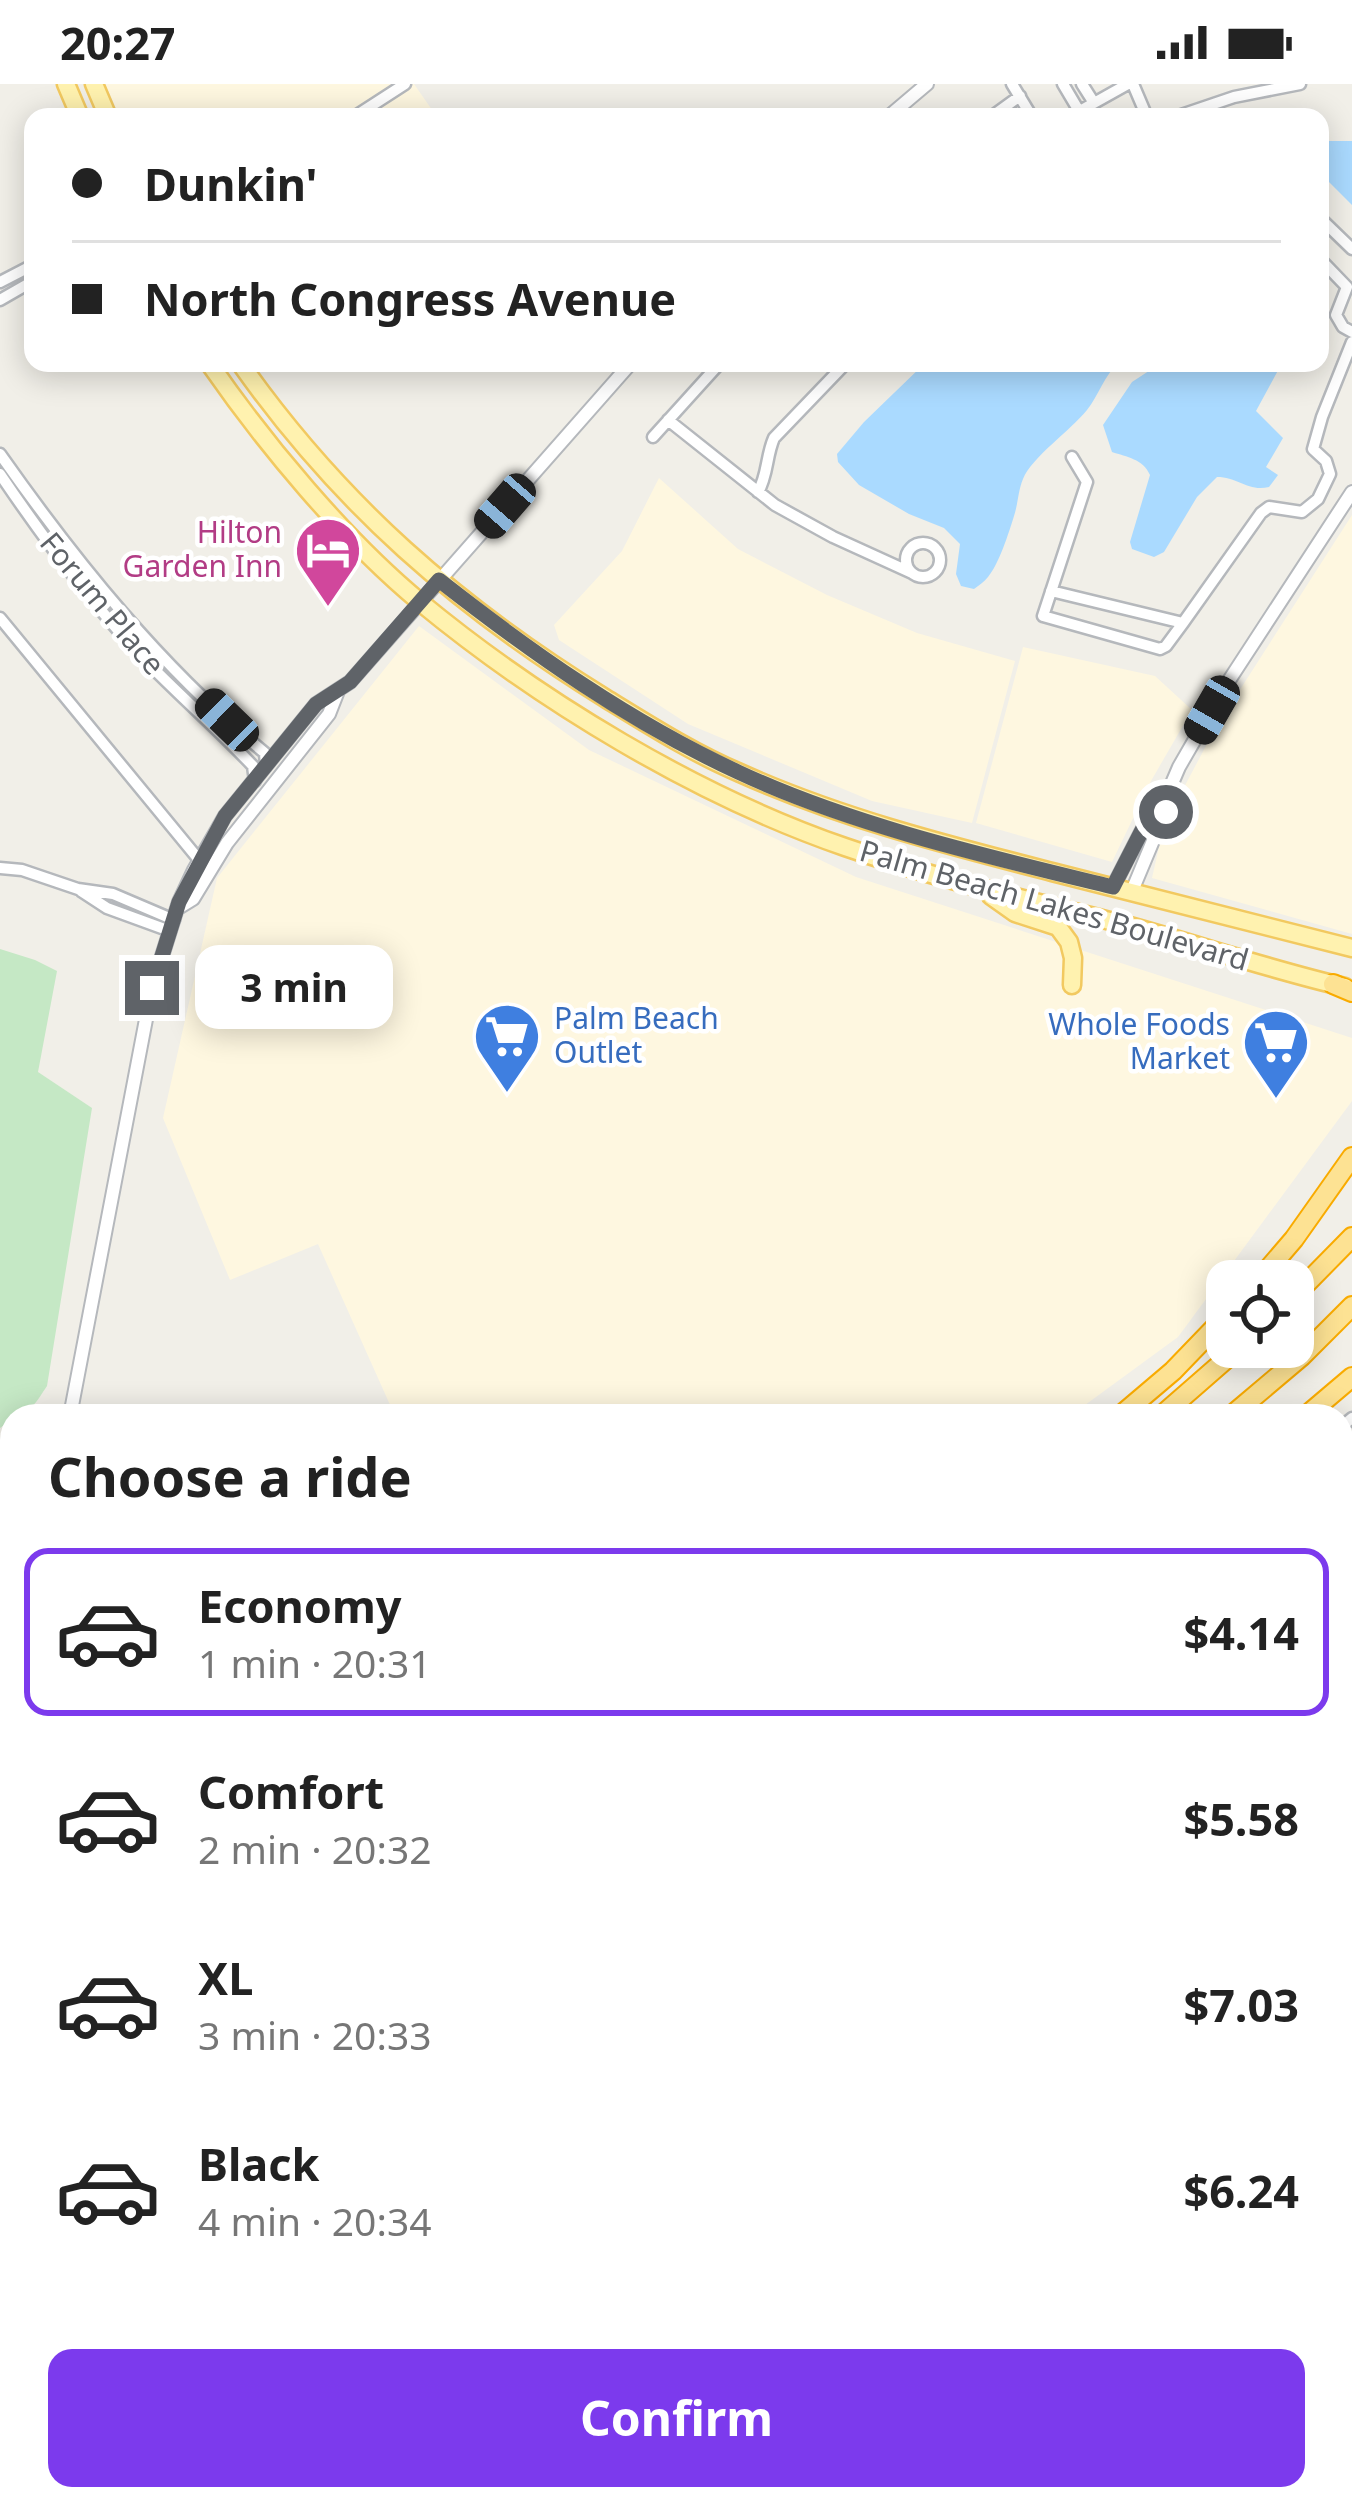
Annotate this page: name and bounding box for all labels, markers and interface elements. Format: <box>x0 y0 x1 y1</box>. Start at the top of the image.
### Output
text: 20:27 <box>60 12 176 73</box>
text: Dunkin' <box>144 153 318 214</box>
text: North Congress Avenue <box>144 268 676 329</box>
car <box>468 467 542 545</box>
place label: Hilton Garden Inn <box>123 511 282 586</box>
hotel icon: Hilton Garden Inn <box>293 515 363 609</box>
street label: Forum Place <box>31 523 175 683</box>
car <box>1178 670 1246 750</box>
car <box>189 682 265 758</box>
route start <box>1139 785 1193 839</box>
street label: Palm Beach Lakes Boulevard <box>855 829 1254 980</box>
callout: 3 min <box>194 946 392 1030</box>
text: 3 min <box>240 960 348 1013</box>
route end <box>125 961 179 1015</box>
place label: Palm Beach Outlet <box>554 997 719 1072</box>
supermarket icon: Palm Beach Outlet <box>472 1001 542 1095</box>
place label: Whole Foods Market <box>1048 1003 1230 1078</box>
supermarket icon: Whole Foods Market <box>1241 1007 1311 1101</box>
map controls <box>1206 1260 1314 1368</box>
button: locate <box>1206 1260 1314 1368</box>
text: Choose a ride <box>48 1439 412 1513</box>
text: Economy <box>198 1575 402 1636</box>
icon: car <box>54 1578 162 1686</box>
text: $4.14 <box>1183 1602 1299 1663</box>
text: 1 min · 20:31 <box>198 1636 432 1689</box>
text: Comfort <box>198 1761 384 1822</box>
icon: car <box>54 1764 162 1872</box>
text: $5.58 <box>1183 1788 1299 1849</box>
text: 2 min · 20:32 <box>198 1822 432 1875</box>
text: XL <box>198 1947 253 2008</box>
icon: car <box>54 1950 162 2058</box>
text: $7.03 <box>1183 1974 1299 2035</box>
text: 3 min · 20:33 <box>198 2008 432 2061</box>
text: Black <box>198 2133 319 2194</box>
icon: car <box>54 2136 162 2244</box>
text: $6.24 <box>1183 2160 1299 2221</box>
text: 4 min · 20:34 <box>198 2194 432 2247</box>
button: Confirm <box>48 2349 1305 2487</box>

